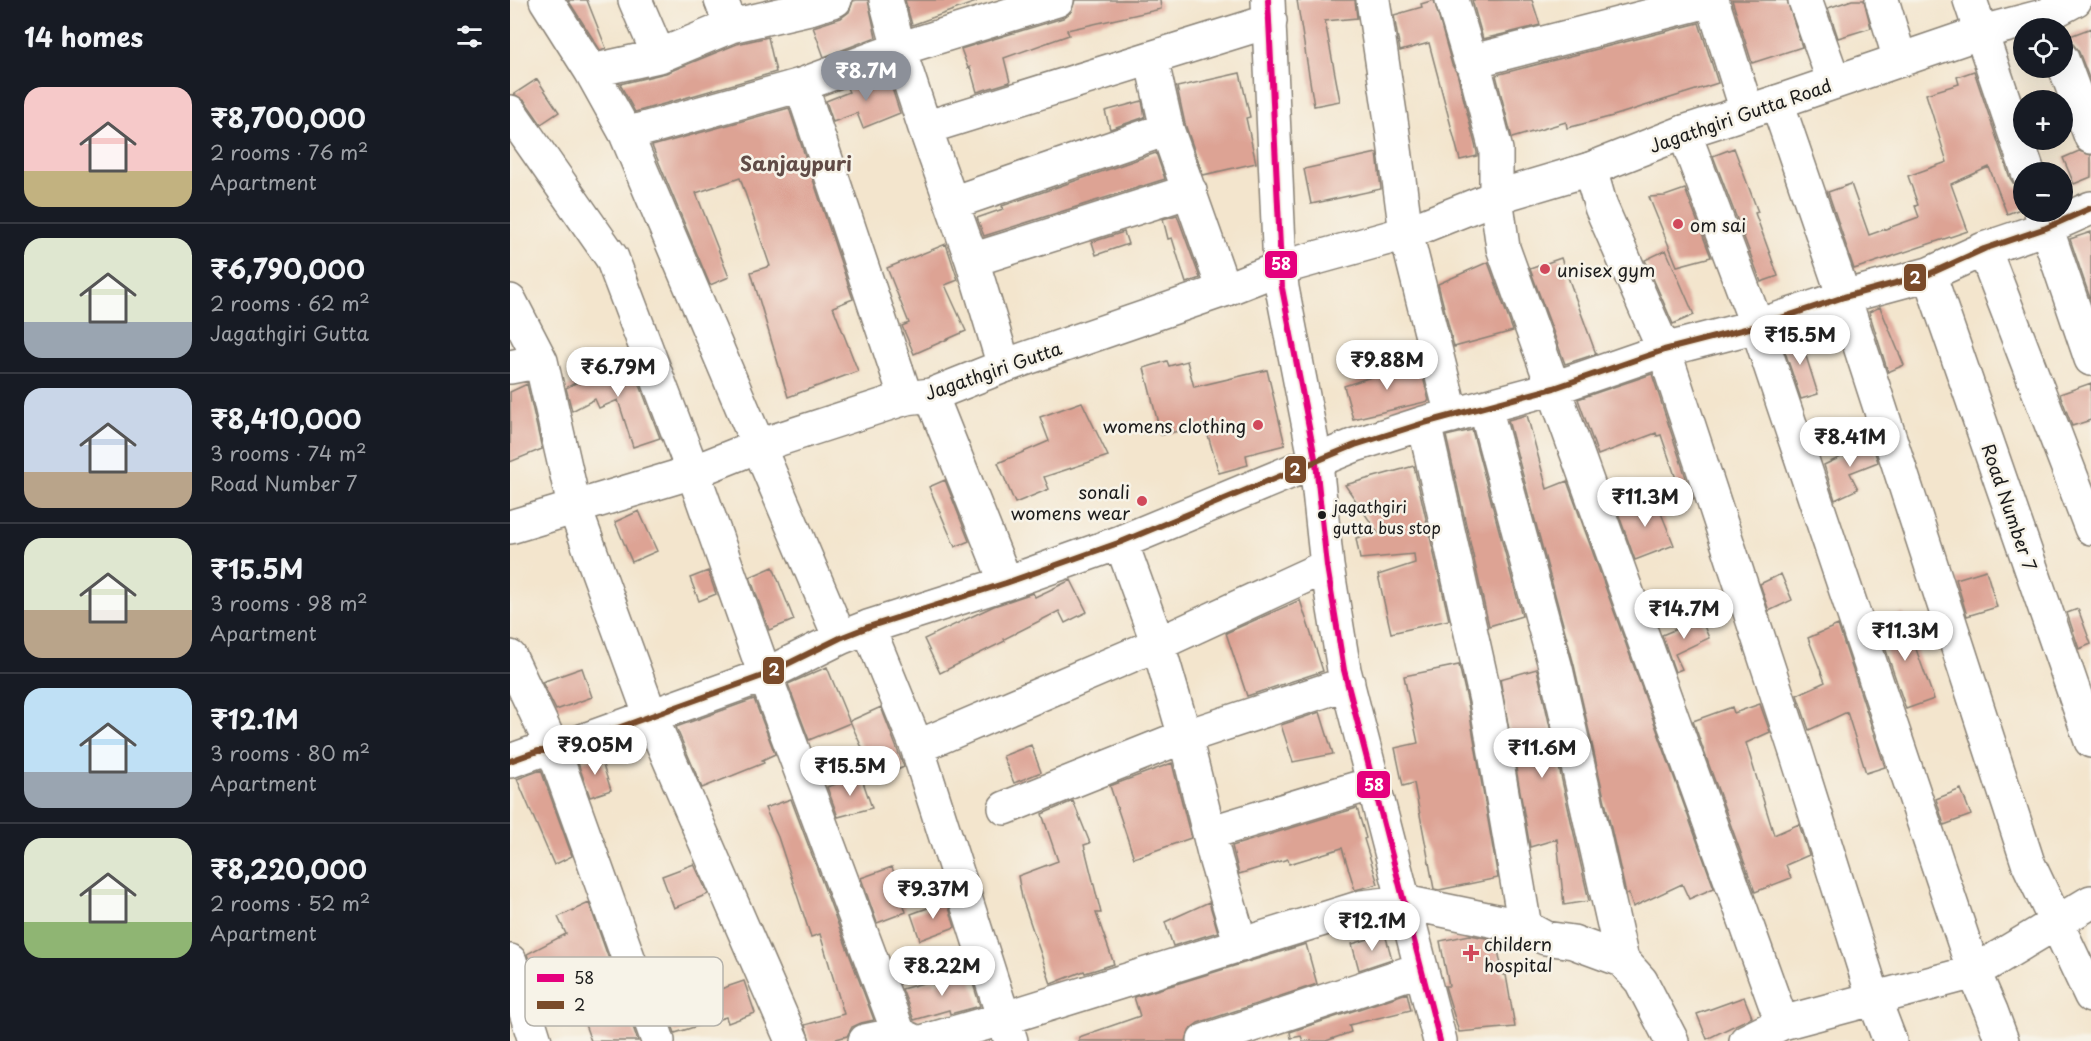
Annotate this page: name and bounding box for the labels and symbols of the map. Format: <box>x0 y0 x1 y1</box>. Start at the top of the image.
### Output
pin: ₹8.7M <box>824 51 908 102</box>
street label: Jagathgiri Gutta Road <box>1645 71 1835 159</box>
district label: Sanjaypuri <box>740 148 852 178</box>
place label: om sai <box>1690 211 1746 238</box>
marker: om sai <box>1671 217 1685 231</box>
line badge: 58 <box>1264 250 1298 279</box>
text: 58 <box>1271 251 1291 275</box>
place label: unisex gym <box>1557 256 1655 283</box>
marker: unisex gym <box>1538 262 1552 276</box>
line badge: 2 <box>1903 263 1927 292</box>
text: 2 <box>1909 265 1921 289</box>
pin: ₹15.5M <box>1751 315 1849 366</box>
street label: Jagathgiri Gutta <box>921 334 1066 406</box>
pin: ₹9.88M <box>1338 340 1436 391</box>
pin: ₹6.79M <box>569 347 667 398</box>
place label: womens clothing <box>1103 412 1246 439</box>
pin: ₹8.41M <box>1801 417 1899 468</box>
marker: womens clothing <box>1251 418 1265 432</box>
street label: Road Number 7 <box>1976 440 2044 574</box>
line badge: 2 <box>1284 455 1307 484</box>
text: 2 <box>1289 457 1301 481</box>
pin: ₹11.3M <box>1596 477 1694 528</box>
place label: sonali womens wear <box>1011 478 1131 526</box>
marker: sonali womens wear <box>1135 494 1149 508</box>
place label: jagathgiri gutta bus stop <box>1331 494 1441 539</box>
marker: jagathgiri gutta bus stop <box>1316 509 1328 521</box>
pin: ₹14.7M <box>1635 589 1733 640</box>
pin: ₹11.3M <box>1856 611 1954 662</box>
line badge: 2 <box>762 656 785 685</box>
text: 2 <box>768 657 780 681</box>
pin: ₹9.05M <box>546 725 644 776</box>
pin: ₹11.6M <box>1493 728 1591 779</box>
pin: ₹15.5M <box>801 746 899 797</box>
line badge: 58 <box>1356 770 1391 799</box>
text: 58 <box>1364 772 1384 796</box>
pin: ₹9.37M <box>884 869 982 920</box>
pin: ₹12.1M <box>1323 901 1421 952</box>
place label: childern hospital <box>1484 930 1553 978</box>
marker: childern hospital <box>1462 944 1480 962</box>
pin: ₹8.22M <box>893 946 991 997</box>
legend <box>525 957 723 1026</box>
text: 58 <box>574 965 594 989</box>
text: 2 <box>574 992 585 1016</box>

